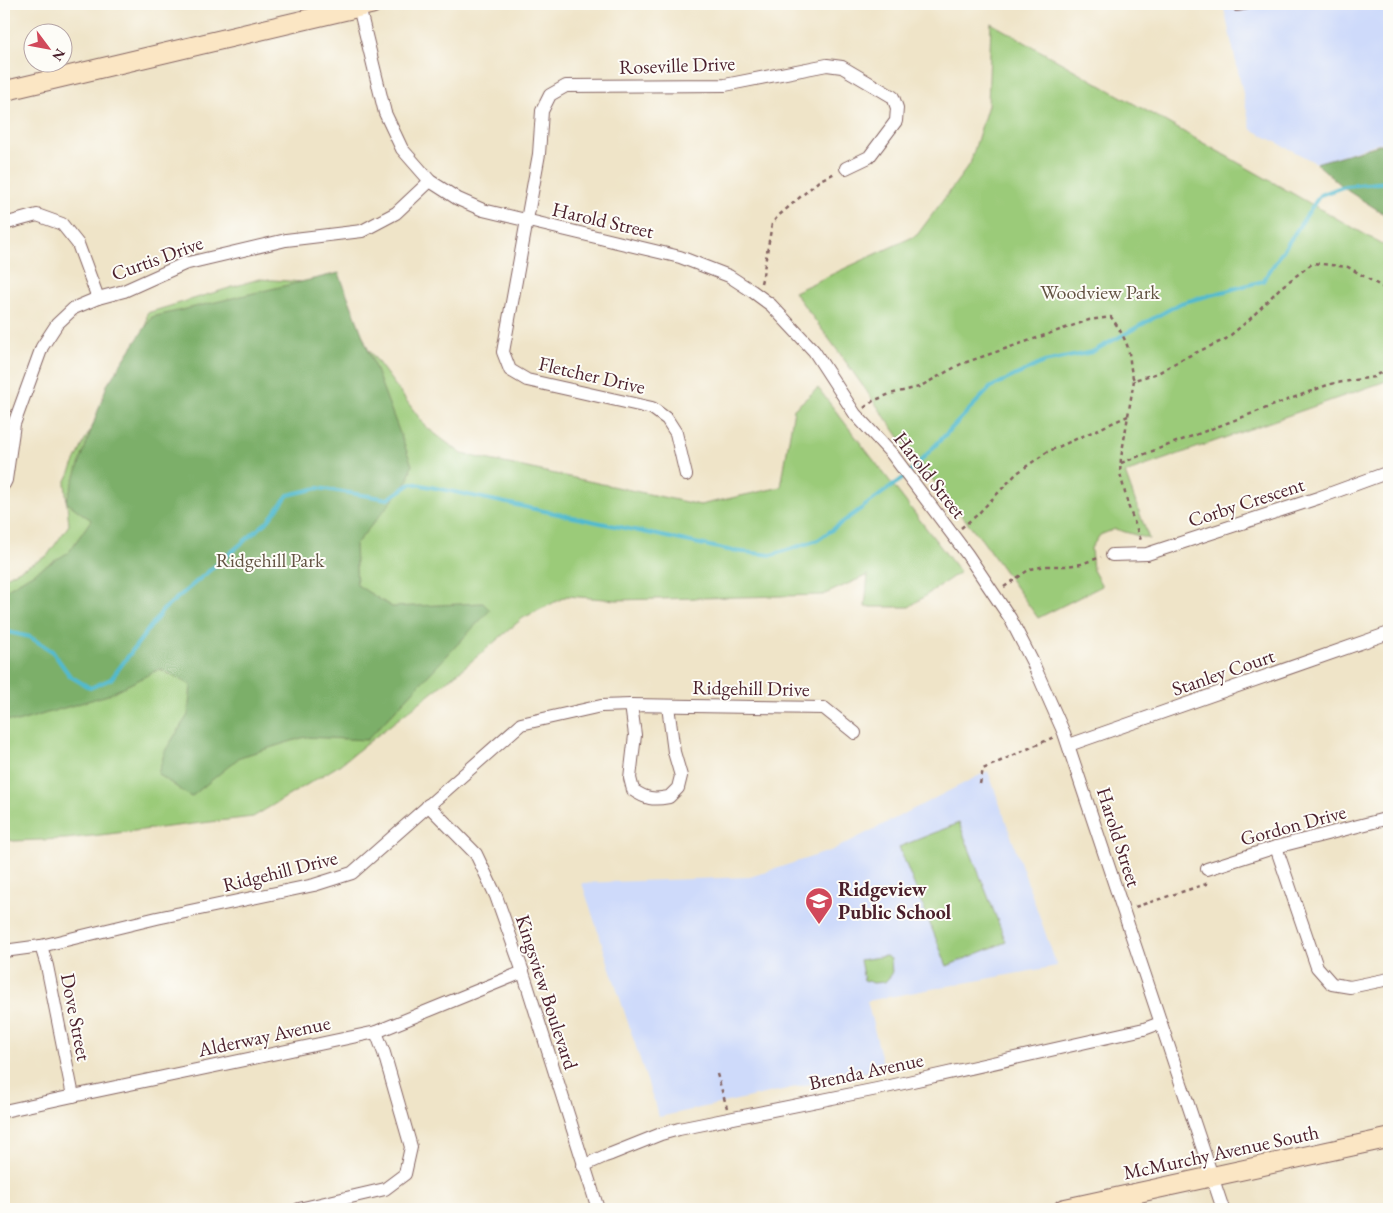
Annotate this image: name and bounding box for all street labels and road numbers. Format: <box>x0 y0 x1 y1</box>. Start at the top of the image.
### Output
street label: Roseville Drive <box>618 50 736 80</box>
street label: Harold Street <box>550 196 657 244</box>
street label: Curtis Drive <box>108 229 207 287</box>
street label: Fletcher Drive <box>536 350 648 400</box>
street label: Harold Street <box>888 426 972 524</box>
street label: Corby Crescent <box>1185 471 1308 533</box>
street label: Stanley Court <box>1168 642 1279 702</box>
street label: Ridgehill Drive <box>692 674 810 702</box>
street label: Harold Street <box>1091 784 1148 891</box>
street label: Gordon Drive <box>1237 798 1349 852</box>
street label: Ridgehill Drive <box>220 844 340 898</box>
street label: Kingsview Boulevard <box>510 911 585 1074</box>
street label: Dove Street <box>55 971 97 1064</box>
street label: Alderway Avenue <box>194 1009 333 1063</box>
street label: Brenda Avenue <box>806 1046 926 1096</box>
street label: McMurchy Avenue South <box>1121 1119 1321 1185</box>

